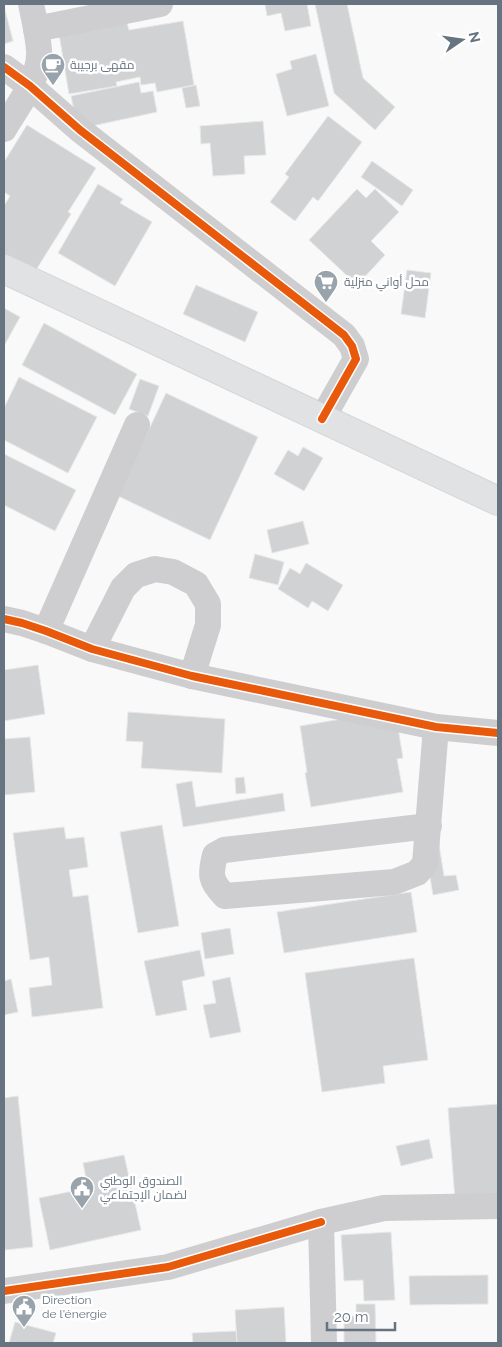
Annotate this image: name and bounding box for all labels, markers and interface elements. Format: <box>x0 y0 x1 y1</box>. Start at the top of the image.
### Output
north arrow <box>437 15 487 65</box>
text: N <box>466 30 484 44</box>
cafe icon: مقهى برجيبة <box>40 52 66 86</box>
place label: مقهى برجيبة <box>70 58 134 72</box>
supermarket icon: محل أواني منزلية <box>313 269 339 303</box>
place label: محل أواني منزلية <box>344 274 429 292</box>
place label: الصندوق الوطني لضمان الإجتماعي <box>100 1174 187 1205</box>
public building icon: الصندوق الوطني لضمان الإجتماعي <box>69 1175 95 1209</box>
place label: Direction de l'énergie <box>42 1293 107 1321</box>
public building icon: Direction de l'énergie <box>11 1294 37 1328</box>
scale bar <box>327 1300 394 1332</box>
text: 20 m <box>334 1308 369 1326</box>

